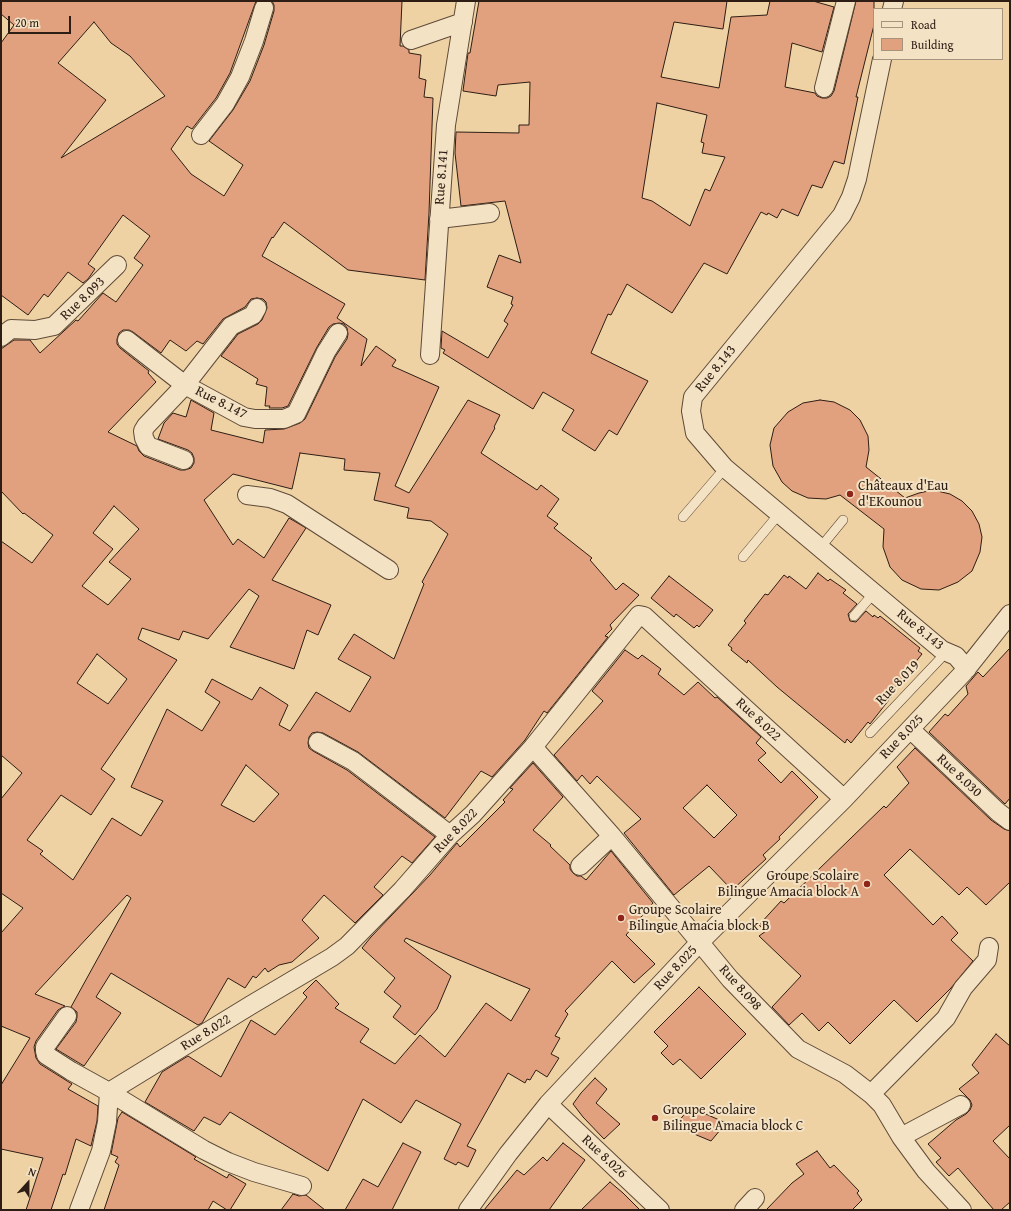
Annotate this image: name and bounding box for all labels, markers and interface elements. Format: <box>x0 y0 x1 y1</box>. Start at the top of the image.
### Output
scale bar <box>10 8 73 34</box>
legend <box>873 8 1003 60</box>
text: 20 m <box>15 14 39 31</box>
text: Road <box>911 16 936 33</box>
text: Building <box>911 36 954 53</box>
street label: Rue 8.141 <box>432 149 452 205</box>
street label: Rue 8.093 <box>57 274 109 324</box>
street label: Rue 8.143 <box>692 342 740 396</box>
street label: Rue 8.147 <box>192 383 250 423</box>
place label: Châteaux d'Eau d'EKounou <box>858 478 948 510</box>
marker: Châteaux d'Eau d'EKounou <box>845 489 855 499</box>
street label: Rue 8.143 <box>893 606 947 654</box>
street label: Rue 8.019 <box>873 657 923 709</box>
street label: Rue 8.022 <box>732 695 784 745</box>
street label: Rue 8.025 <box>877 711 927 763</box>
street label: Rue 8.030 <box>933 751 985 801</box>
street label: Rue 8.022 <box>431 805 481 857</box>
place label: Groupe Scolaire Bilingue Amacia block A <box>718 868 859 900</box>
marker: Groupe Scolaire Bilingue Amacia block A <box>862 879 872 889</box>
place label: Groupe Scolaire Bilingue Amacia block B <box>629 902 770 934</box>
marker: Groupe Scolaire Bilingue Amacia block B <box>616 913 626 923</box>
street label: Rue 8.025 <box>651 942 701 994</box>
street label: Rue 8.098 <box>715 962 765 1014</box>
street label: Rue 8.022 <box>178 1011 234 1055</box>
place label: Groupe Scolaire Bilingue Amacia block C <box>663 1102 803 1134</box>
marker: Groupe Scolaire Bilingue Amacia block C <box>650 1113 660 1123</box>
street label: Rue 8.026 <box>578 1132 630 1182</box>
north arrow <box>8 1163 48 1203</box>
text: N <box>26 1163 39 1181</box>

